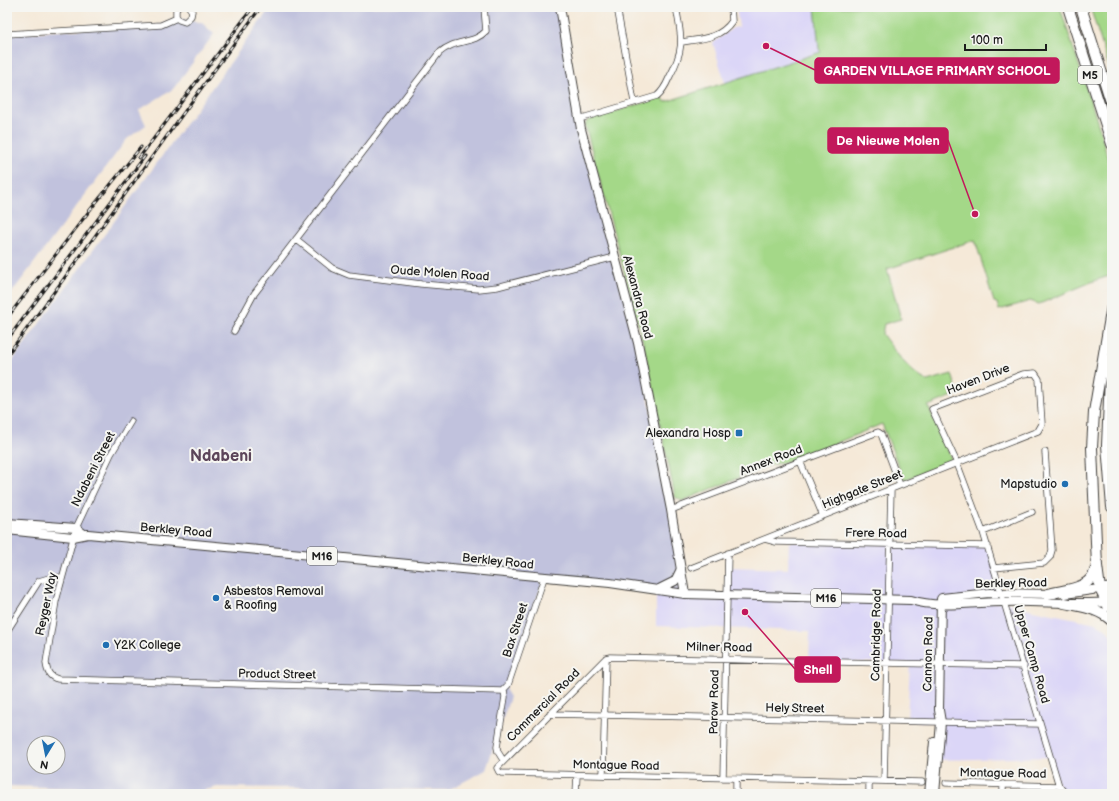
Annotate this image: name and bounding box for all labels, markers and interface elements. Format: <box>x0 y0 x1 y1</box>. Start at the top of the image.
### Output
scale bar <box>965 26 1046 52</box>
text: 100 m <box>971 33 1003 48</box>
callout: GARDEN VILLAGE PRIMARY SCHOOL <box>815 58 1059 83</box>
text: GARDEN VILLAGE PRIMARY SCHOOL <box>823 63 1051 79</box>
road number: M5 <box>1078 66 1102 84</box>
callout: De Nieuwe Molen <box>828 128 948 153</box>
text: De Nieuwe Molen <box>836 133 940 149</box>
street label: Alexandra Road <box>619 254 656 341</box>
street label: Oude Molen Road <box>390 263 490 284</box>
street label: Haven Drive <box>944 361 1012 398</box>
place label: Alexandra Hosp <box>646 426 731 441</box>
marker: Alexandra Hosp <box>734 428 744 438</box>
street label: Ndabeni Street <box>68 429 119 509</box>
street label: Annex Road <box>738 442 805 479</box>
district label: Ndabeni <box>190 447 252 466</box>
street label: Highgate Street <box>820 466 905 512</box>
place label: Mapstudio <box>1000 477 1057 492</box>
marker: Mapstudio <box>1060 479 1070 489</box>
street label: Berkley Road <box>139 520 213 541</box>
street label: Frere Road <box>845 525 907 542</box>
road number: M16 <box>307 547 337 565</box>
street label: Berkley Road <box>461 550 535 573</box>
street label: Reyger Way <box>32 571 61 637</box>
street label: Berkley Road <box>975 575 1047 592</box>
place label: Asbestos Removal & Roofing <box>224 584 323 613</box>
road number: M16 <box>811 589 841 607</box>
street label: Cambridge Road <box>868 589 885 681</box>
marker: Asbestos Removal & Roofing <box>211 593 221 603</box>
street label: Bax Street <box>500 601 531 659</box>
street label: Upper Camp Road <box>1010 603 1053 705</box>
street label: Cannon Road <box>920 616 937 691</box>
place label: Y2K College <box>113 638 181 653</box>
street label: Milner Road <box>686 639 752 656</box>
marker: Y2K College <box>101 640 111 650</box>
callout: Shell <box>795 657 840 682</box>
text: Shell <box>804 662 833 678</box>
street label: Product Street <box>238 666 316 683</box>
street label: Commercial Road <box>504 666 583 745</box>
street label: Parow Road <box>706 669 723 735</box>
street label: Hely Street <box>765 700 825 717</box>
north arrow <box>26 735 66 775</box>
text: N <box>39 757 50 771</box>
street label: Montague Road <box>572 757 660 774</box>
street label: Montague Road <box>959 765 1047 782</box>

